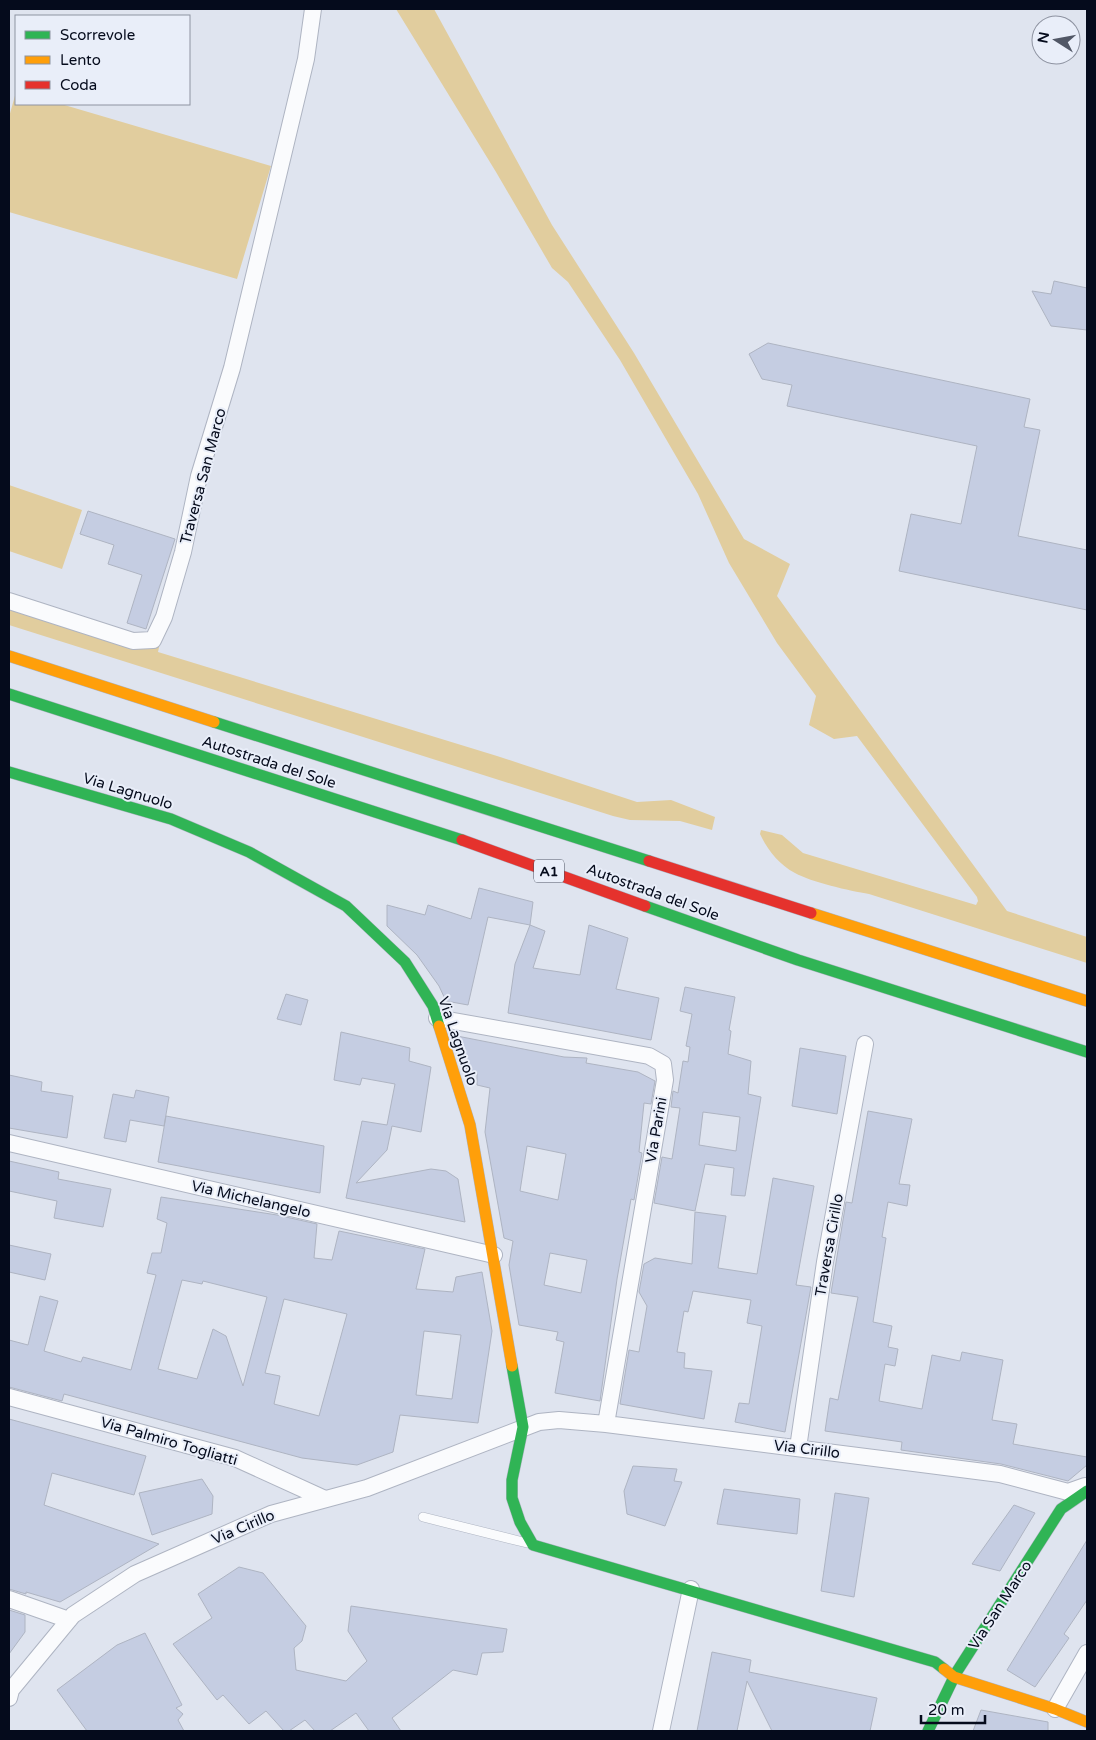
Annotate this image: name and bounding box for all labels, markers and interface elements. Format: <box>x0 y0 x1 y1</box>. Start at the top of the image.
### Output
legend <box>15 15 190 105</box>
north arrow <box>1031 15 1081 65</box>
text: Scorrevole <box>60 26 135 44</box>
text: N <box>1034 30 1053 45</box>
text: Lento <box>60 51 101 69</box>
text: Coda <box>60 76 97 94</box>
street label: Traversa San Marco <box>176 406 230 546</box>
street label: Autostrada del Sole <box>200 732 338 792</box>
street label: Via Lagnuolo <box>81 769 175 813</box>
road number: A1 <box>534 859 564 882</box>
street label: Autostrada del Sole <box>584 860 722 924</box>
street label: Via Lagnuolo <box>434 994 482 1088</box>
street label: Via Parini <box>641 1096 671 1164</box>
street label: Via Michelangelo <box>189 1176 313 1222</box>
street label: Traversa Cirillo <box>811 1192 847 1298</box>
street label: Via Palmiro Togliatti <box>98 1413 240 1469</box>
street label: Via Cirillo <box>773 1436 841 1462</box>
street label: Via Cirillo <box>209 1506 277 1548</box>
street label: Via San Marco <box>965 1557 1035 1653</box>
scale bar <box>921 1692 985 1724</box>
text: 20 m <box>928 1701 965 1719</box>

